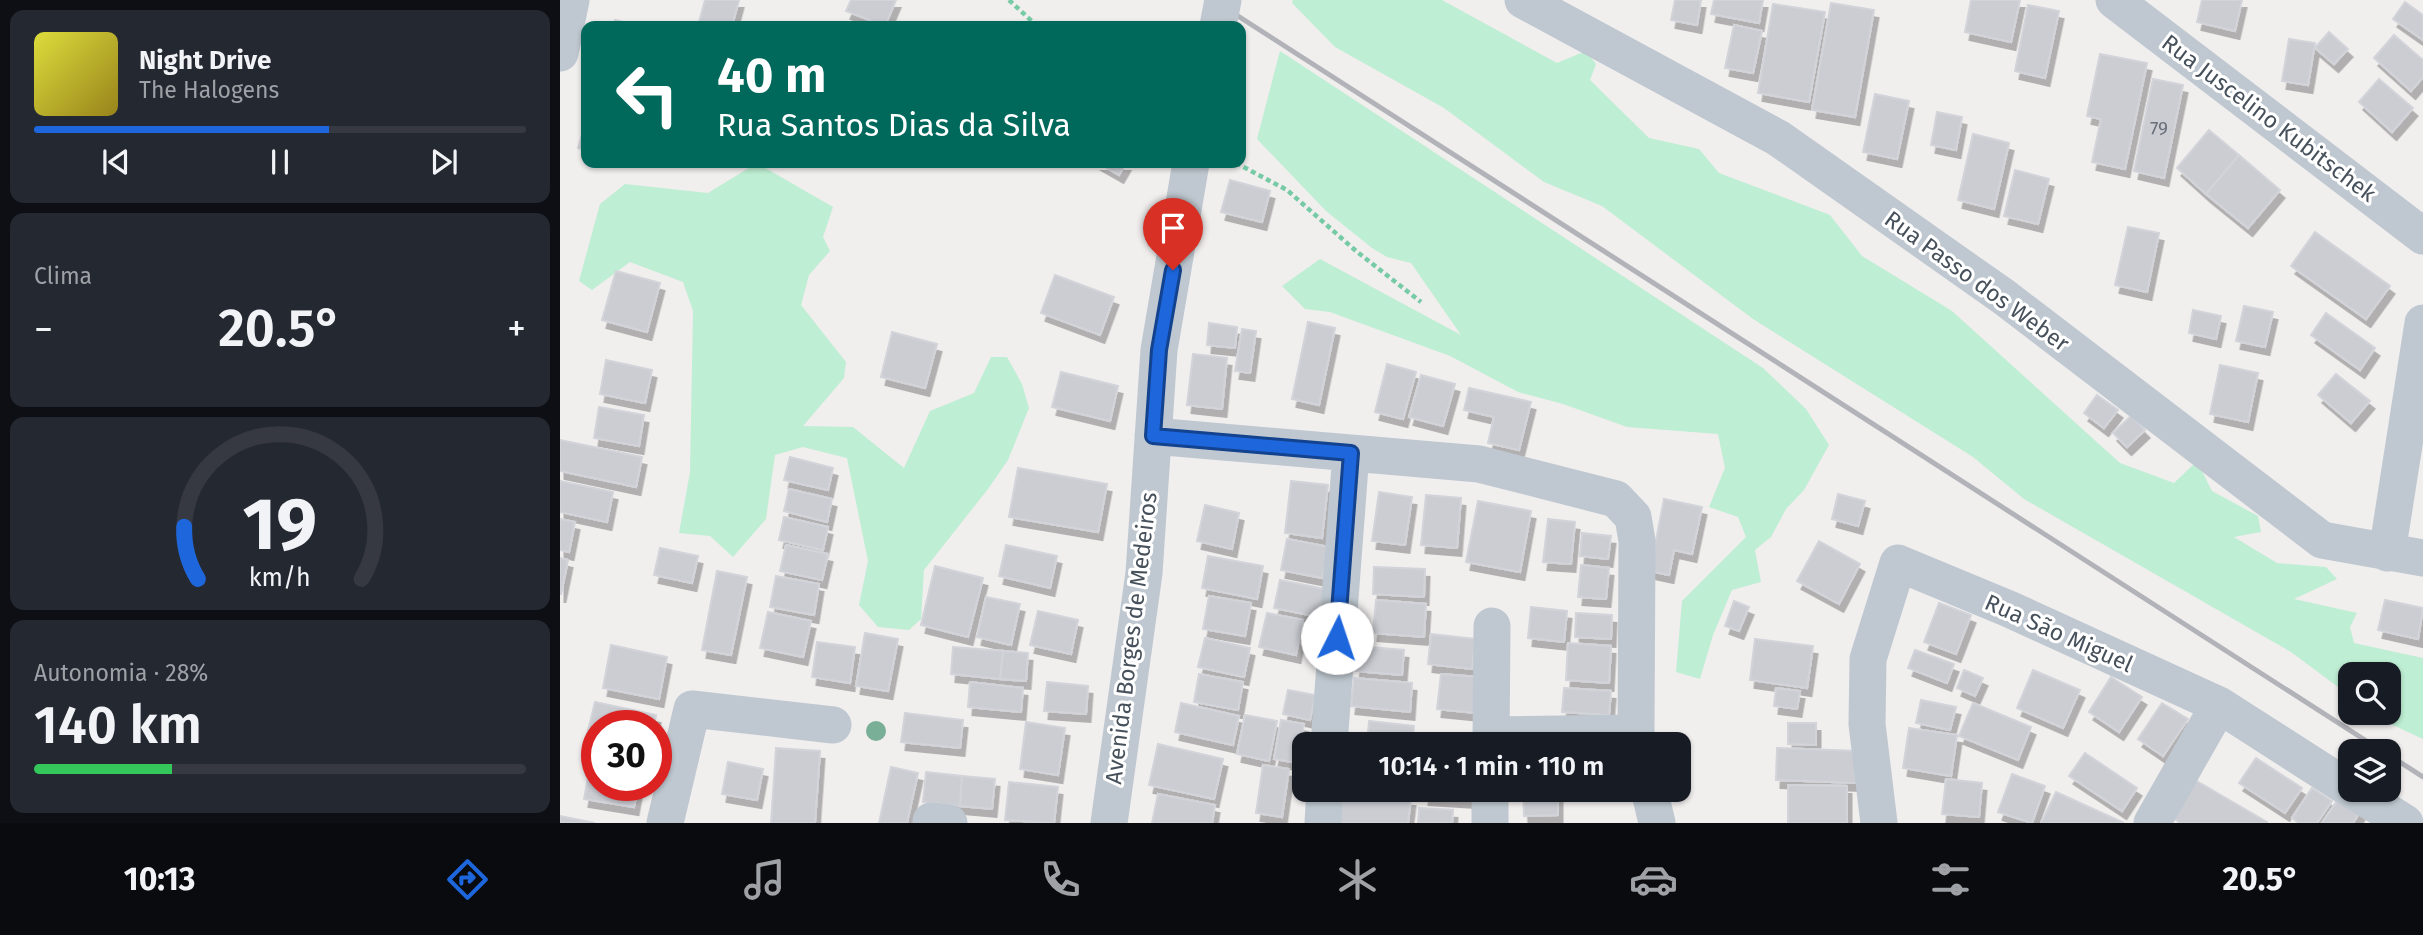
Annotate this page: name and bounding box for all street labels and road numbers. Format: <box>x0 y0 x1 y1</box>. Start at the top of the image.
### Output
street label: Rua Juscelino Kubitschek <box>2156 28 2382 208</box>
street label: Rua Passo dos Weber <box>1879 205 2075 357</box>
street label: Avenida Borges de Medeiros <box>1099 490 1163 786</box>
street label: Rua São Miguel <box>1981 588 2138 678</box>

